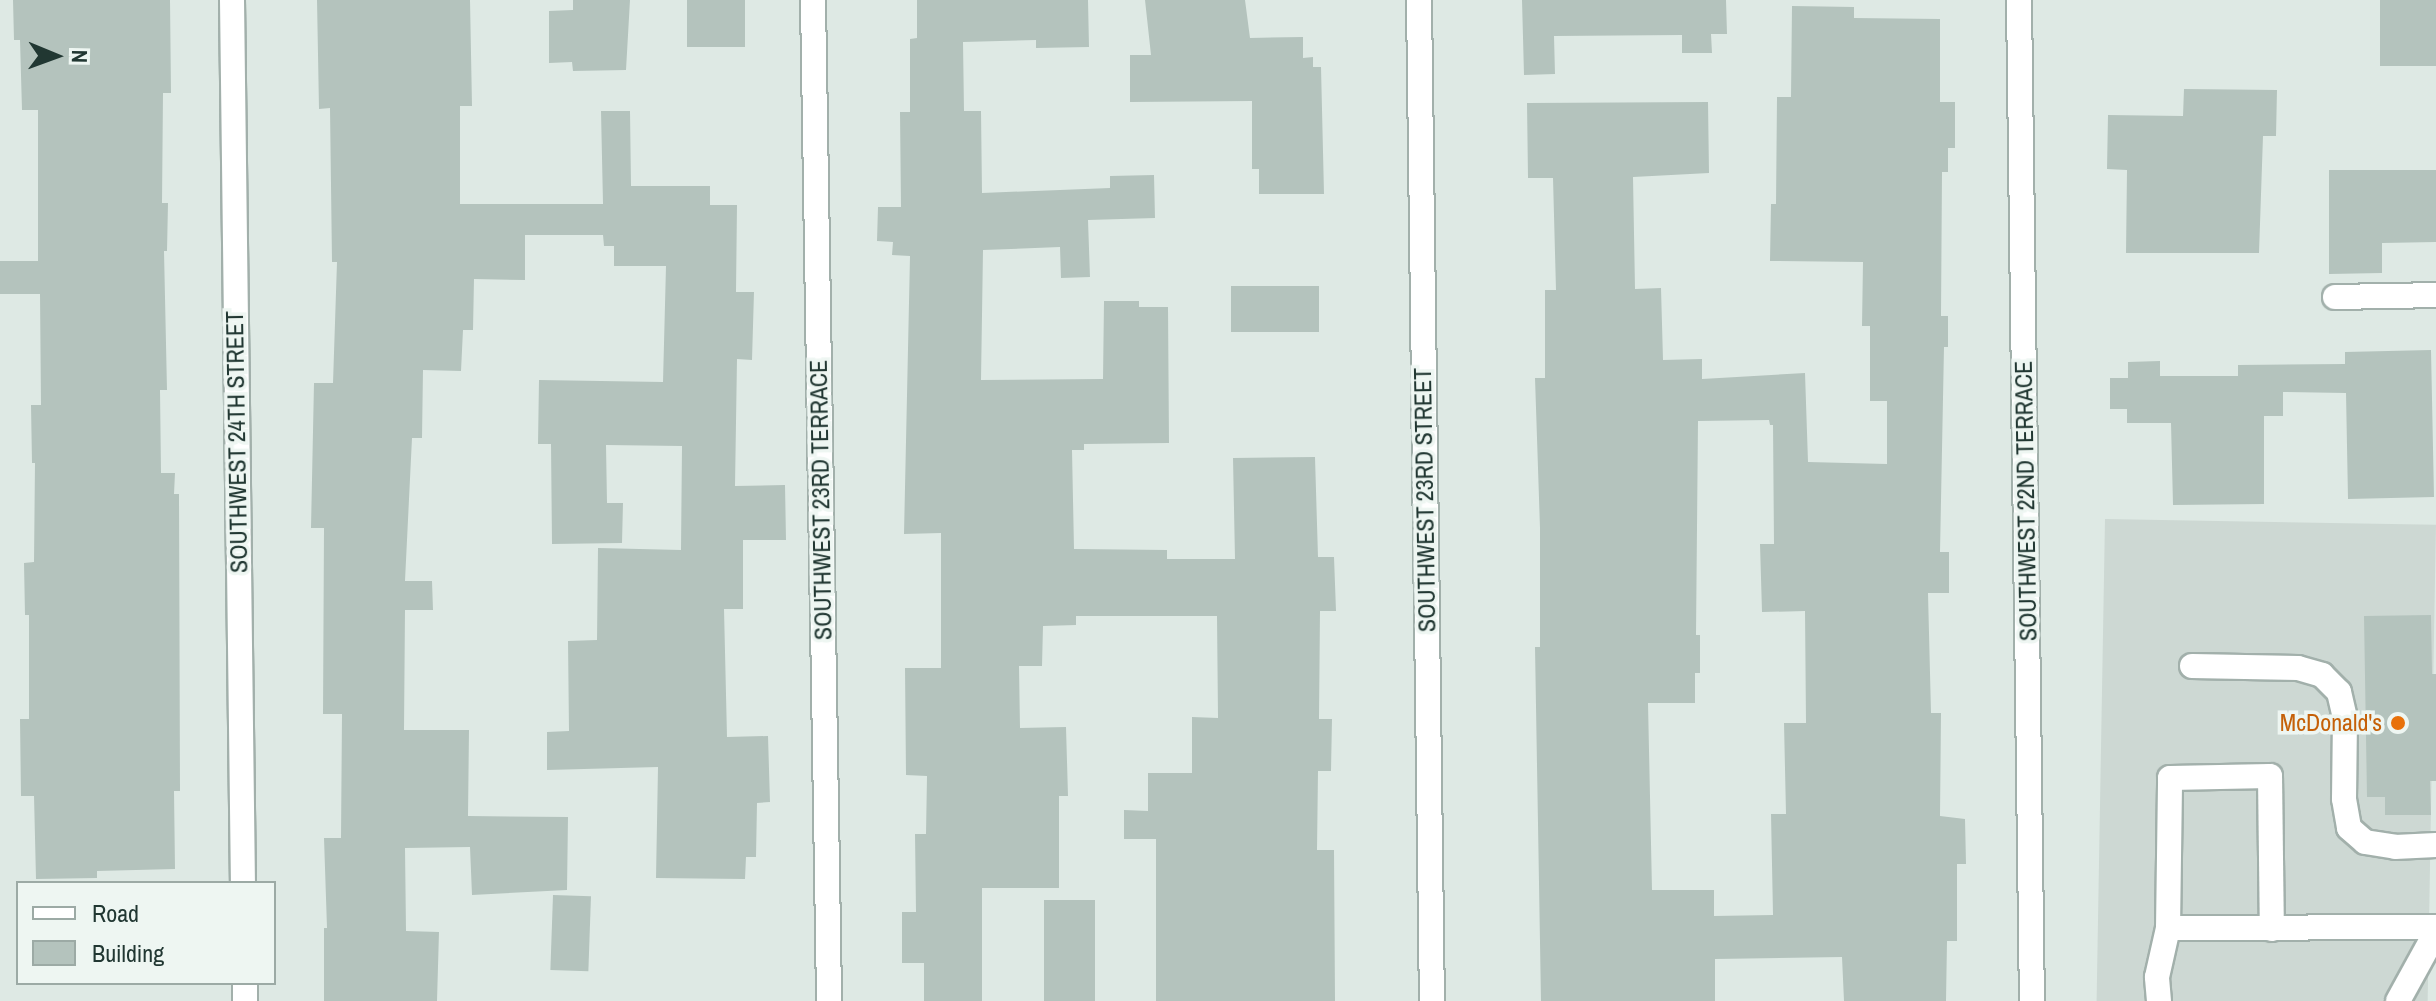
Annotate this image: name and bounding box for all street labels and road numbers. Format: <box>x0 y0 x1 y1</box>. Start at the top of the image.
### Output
street label: SOUTHWEST 24TH STREET <box>220 311 254 573</box>
street label: SOUTHWEST 23RD TERRACE <box>804 359 838 641</box>
street label: SOUTHWEST 22ND TERRACE <box>2009 360 2043 642</box>
street label: SOUTHWEST 23RD STREET <box>1408 367 1442 633</box>

